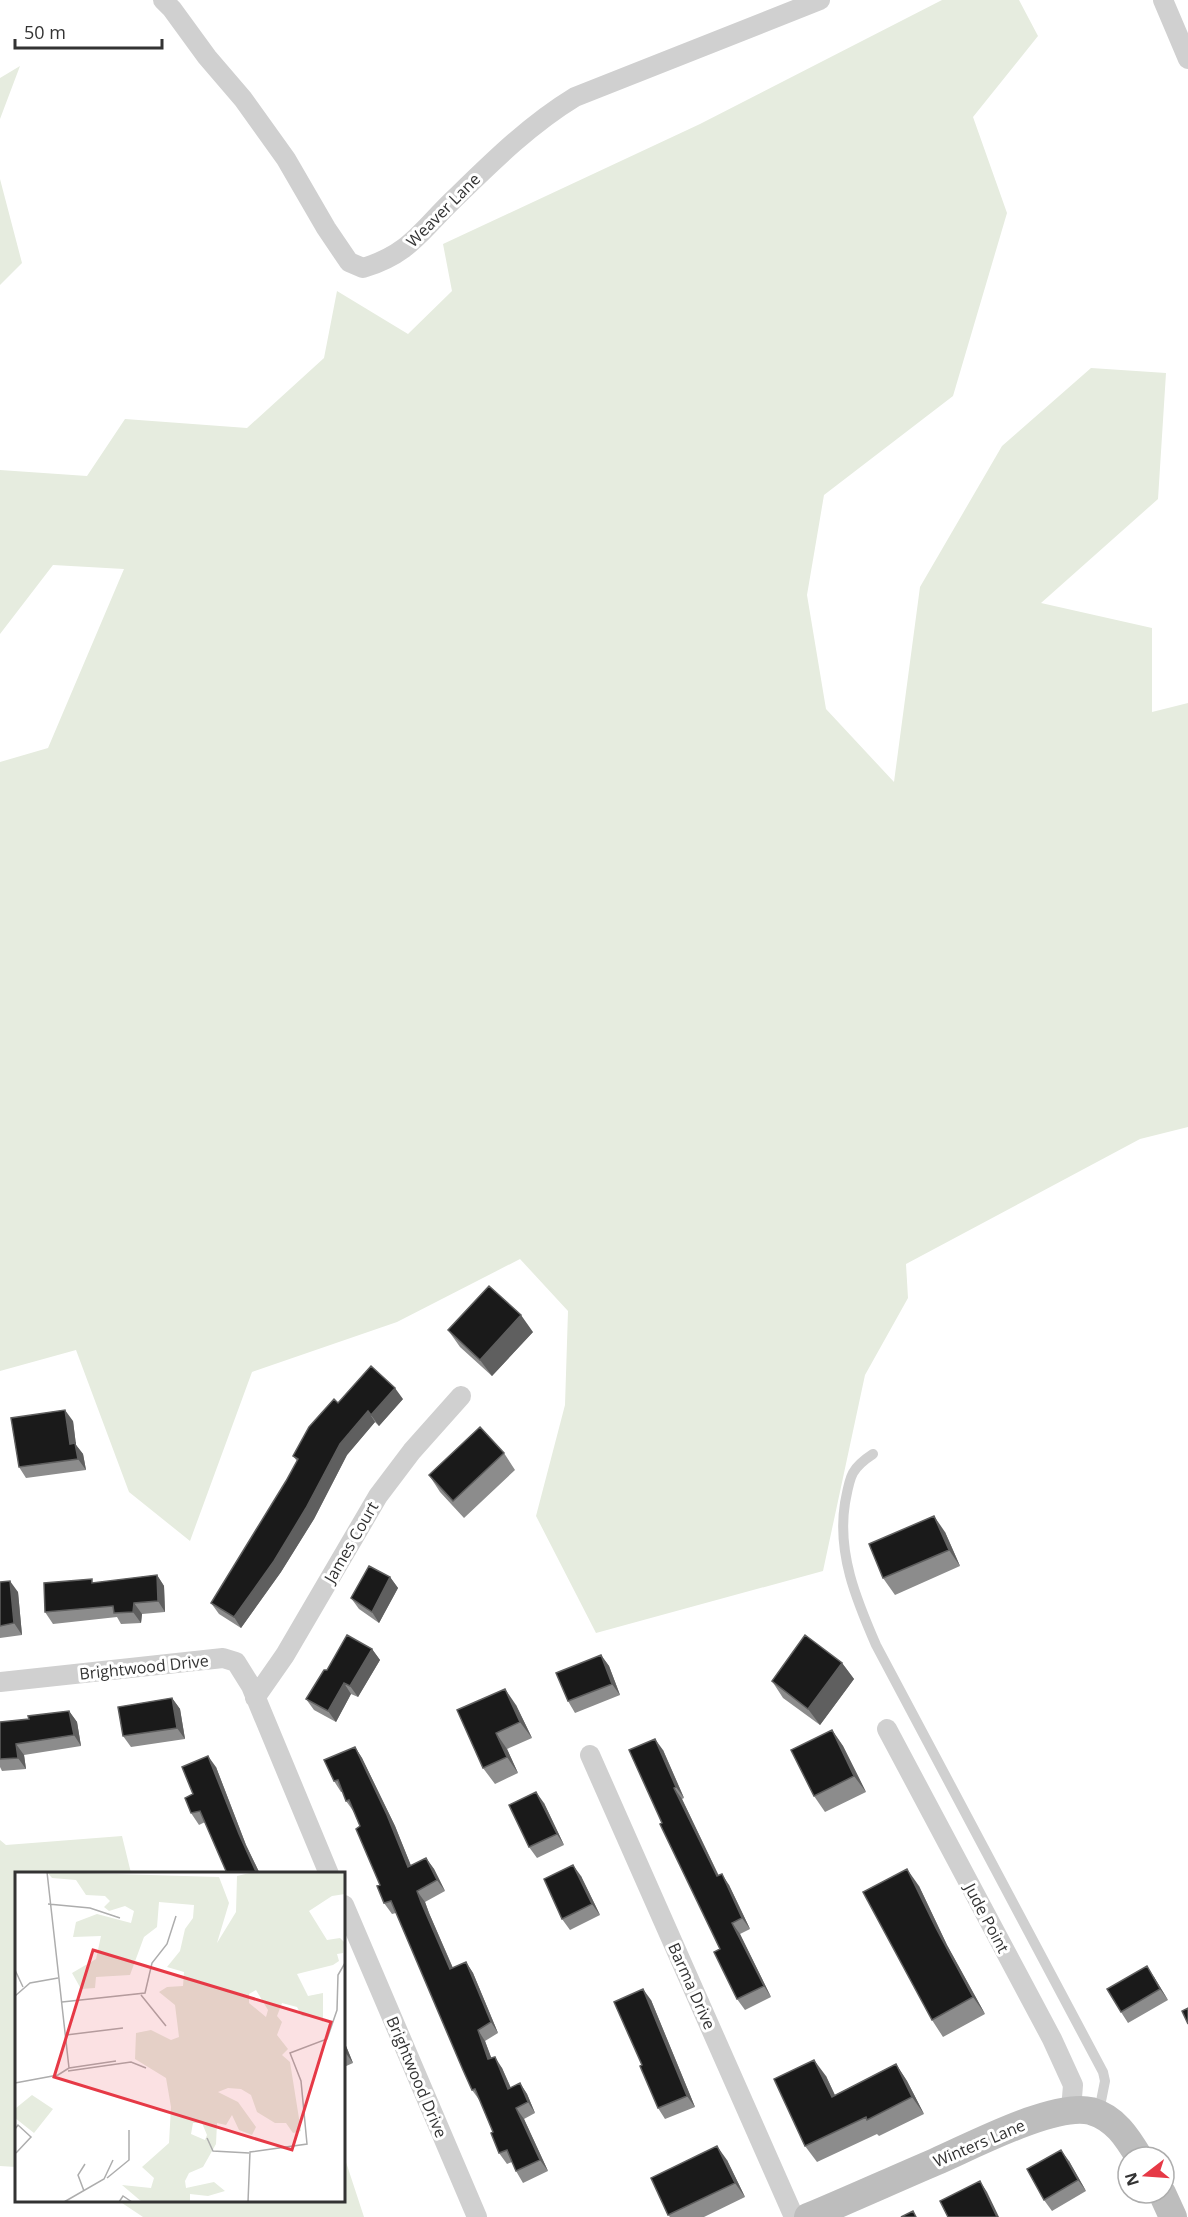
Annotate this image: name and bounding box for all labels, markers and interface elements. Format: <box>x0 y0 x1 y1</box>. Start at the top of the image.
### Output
scale bar <box>15 12 162 50</box>
text: 50 m <box>24 20 66 44</box>
street label: Weaver Lane <box>401 168 485 252</box>
street label: James Court <box>318 1497 383 1588</box>
street label: Brightwood Drive <box>78 1649 210 1685</box>
inset map <box>15 1872 345 2202</box>
street label: Jude Point <box>959 1878 1015 1957</box>
street label: Barma Drive <box>663 1939 721 2033</box>
street label: Brightwood Drive <box>382 2013 453 2141</box>
street label: Winters Lane <box>930 2114 1028 2172</box>
north arrow <box>1116 2145 1176 2205</box>
text: N <box>1119 2170 1144 2189</box>

